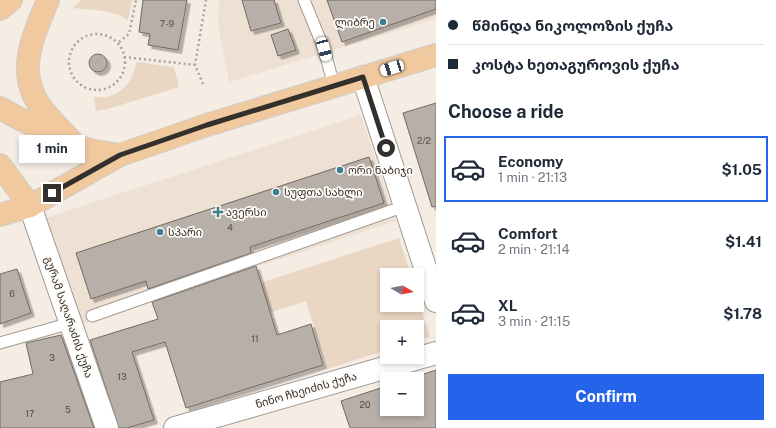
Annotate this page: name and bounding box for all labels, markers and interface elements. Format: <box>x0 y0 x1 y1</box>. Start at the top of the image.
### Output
place label: ლიბრე <box>335 16 375 29</box>
marker: ლიბრე <box>378 17 388 27</box>
text: წმინდა ნიკოლოზის ქუჩა <box>472 17 673 34</box>
house number: 7-9 <box>160 18 175 29</box>
car <box>315 36 333 62</box>
text: კოსტა ხეთაგუროვის ქუჩა <box>472 56 679 73</box>
car <box>379 59 405 77</box>
text: Choose a ride <box>448 101 564 122</box>
callout: 1 min <box>19 135 85 163</box>
house number: 2/2 <box>417 135 431 146</box>
route start <box>377 139 395 157</box>
text: 1 min <box>36 141 68 156</box>
icon: car <box>450 151 486 187</box>
text: Economy <box>498 153 563 170</box>
text: $1.05 <box>722 161 762 178</box>
place label: ორი ნაბიჯი <box>348 164 413 177</box>
marker: ორი ნაბიჯი <box>335 165 345 175</box>
text: 1 min · 21:13 <box>498 170 567 185</box>
route end <box>43 184 61 202</box>
place label: სუფთა სახლი <box>284 186 363 199</box>
marker: სუფთა სახლი <box>271 187 281 197</box>
place label: ავერსი <box>226 206 266 219</box>
marker: ავერსი <box>213 207 223 217</box>
house number: 4 <box>227 222 233 233</box>
icon: car <box>450 223 486 259</box>
text: Comfort <box>498 225 558 242</box>
place label: სპარი <box>168 226 202 238</box>
marker: სპარი <box>155 227 165 237</box>
text: $1.41 <box>725 233 762 250</box>
text: 2 min · 21:14 <box>498 242 570 257</box>
street label: გურამ საღარაძის ქუჩა <box>42 255 95 380</box>
north arrow <box>380 268 424 312</box>
map controls <box>380 268 424 416</box>
house number: 6 <box>9 288 15 299</box>
icon: car <box>450 295 486 331</box>
text: XL <box>498 297 517 314</box>
text: $1.78 <box>723 305 762 322</box>
text: 3 min · 21:15 <box>498 314 570 329</box>
button: + <box>380 320 424 364</box>
house number: 11 <box>251 333 259 344</box>
house number: 3 <box>49 352 55 363</box>
street label: ნინო ჩხეიძის ქუჩა <box>254 370 358 411</box>
house number: 13 <box>117 371 127 382</box>
button: − <box>380 372 424 416</box>
button: Confirm <box>448 374 764 420</box>
house number: 20 <box>360 399 371 410</box>
house number: 5 <box>65 404 71 415</box>
house number: 17 <box>25 408 35 419</box>

